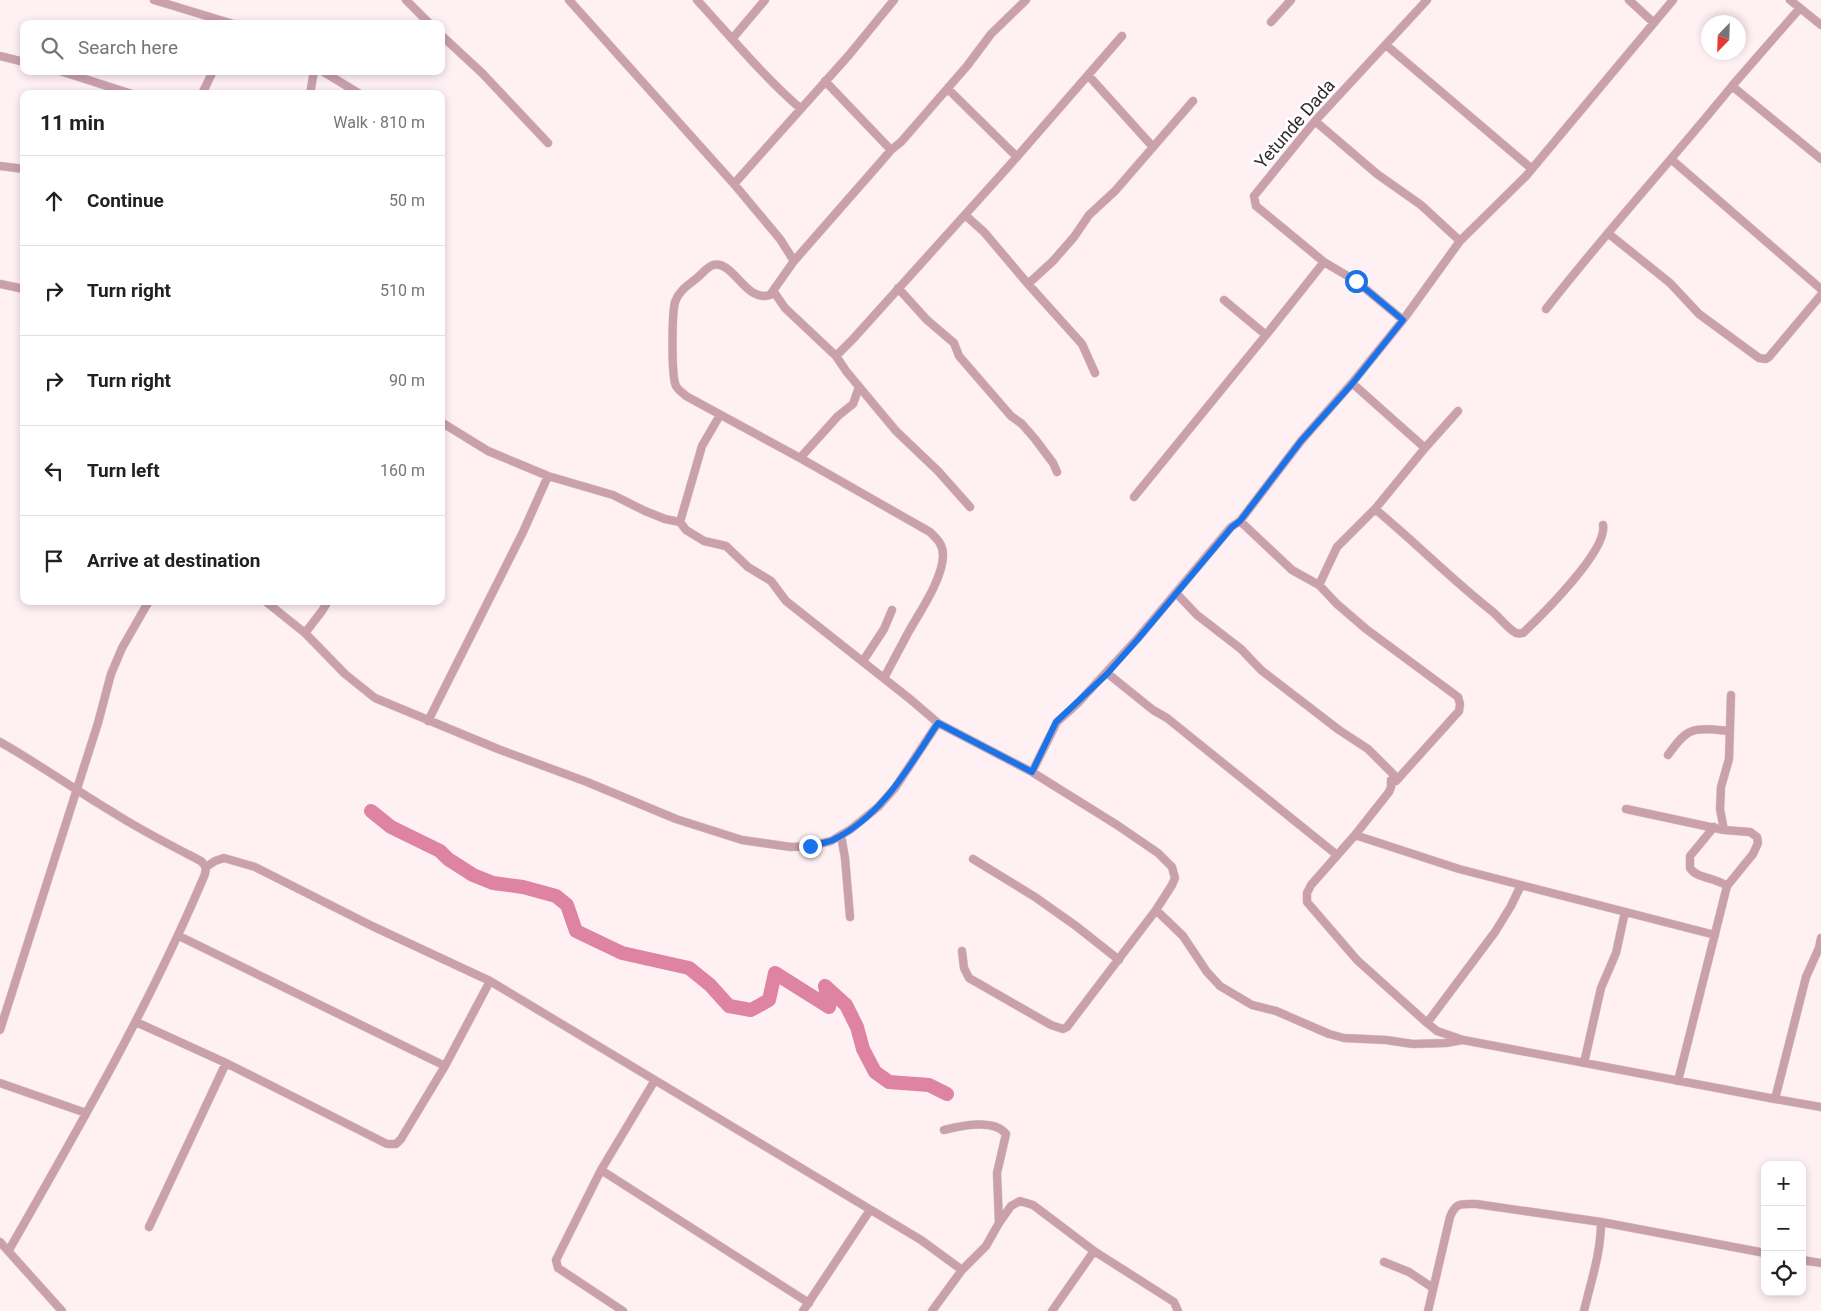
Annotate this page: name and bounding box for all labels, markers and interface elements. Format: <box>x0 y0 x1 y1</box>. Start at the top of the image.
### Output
north arrow <box>1701 15 1746 60</box>
search box <box>20 20 445 75</box>
icon: search <box>38 34 66 62</box>
text: Search here <box>78 36 178 59</box>
street label: Yetunde Dada <box>1250 75 1339 173</box>
text: 11 min <box>40 111 105 135</box>
text: Walk · 810 m <box>333 113 425 132</box>
icon: ahead <box>40 187 68 215</box>
text: Continue <box>87 189 164 212</box>
text: 50 m <box>389 191 425 210</box>
route start <box>1345 270 1368 293</box>
icon: right <box>40 277 68 305</box>
text: Turn right <box>87 279 171 302</box>
text: 510 m <box>380 281 425 300</box>
icon: right <box>40 367 68 395</box>
text: Turn right <box>87 369 171 392</box>
text: 90 m <box>389 371 425 390</box>
icon: left <box>40 457 68 485</box>
text: Turn left <box>87 459 160 482</box>
text: 160 m <box>380 461 425 480</box>
icon: arrive <box>40 547 68 575</box>
text: Arrive at destination <box>87 549 260 572</box>
route end <box>799 835 822 858</box>
map controls <box>1761 1161 1806 1296</box>
button: + <box>1761 1161 1806 1206</box>
button: − <box>1761 1206 1806 1251</box>
button: locate <box>1761 1251 1806 1296</box>

